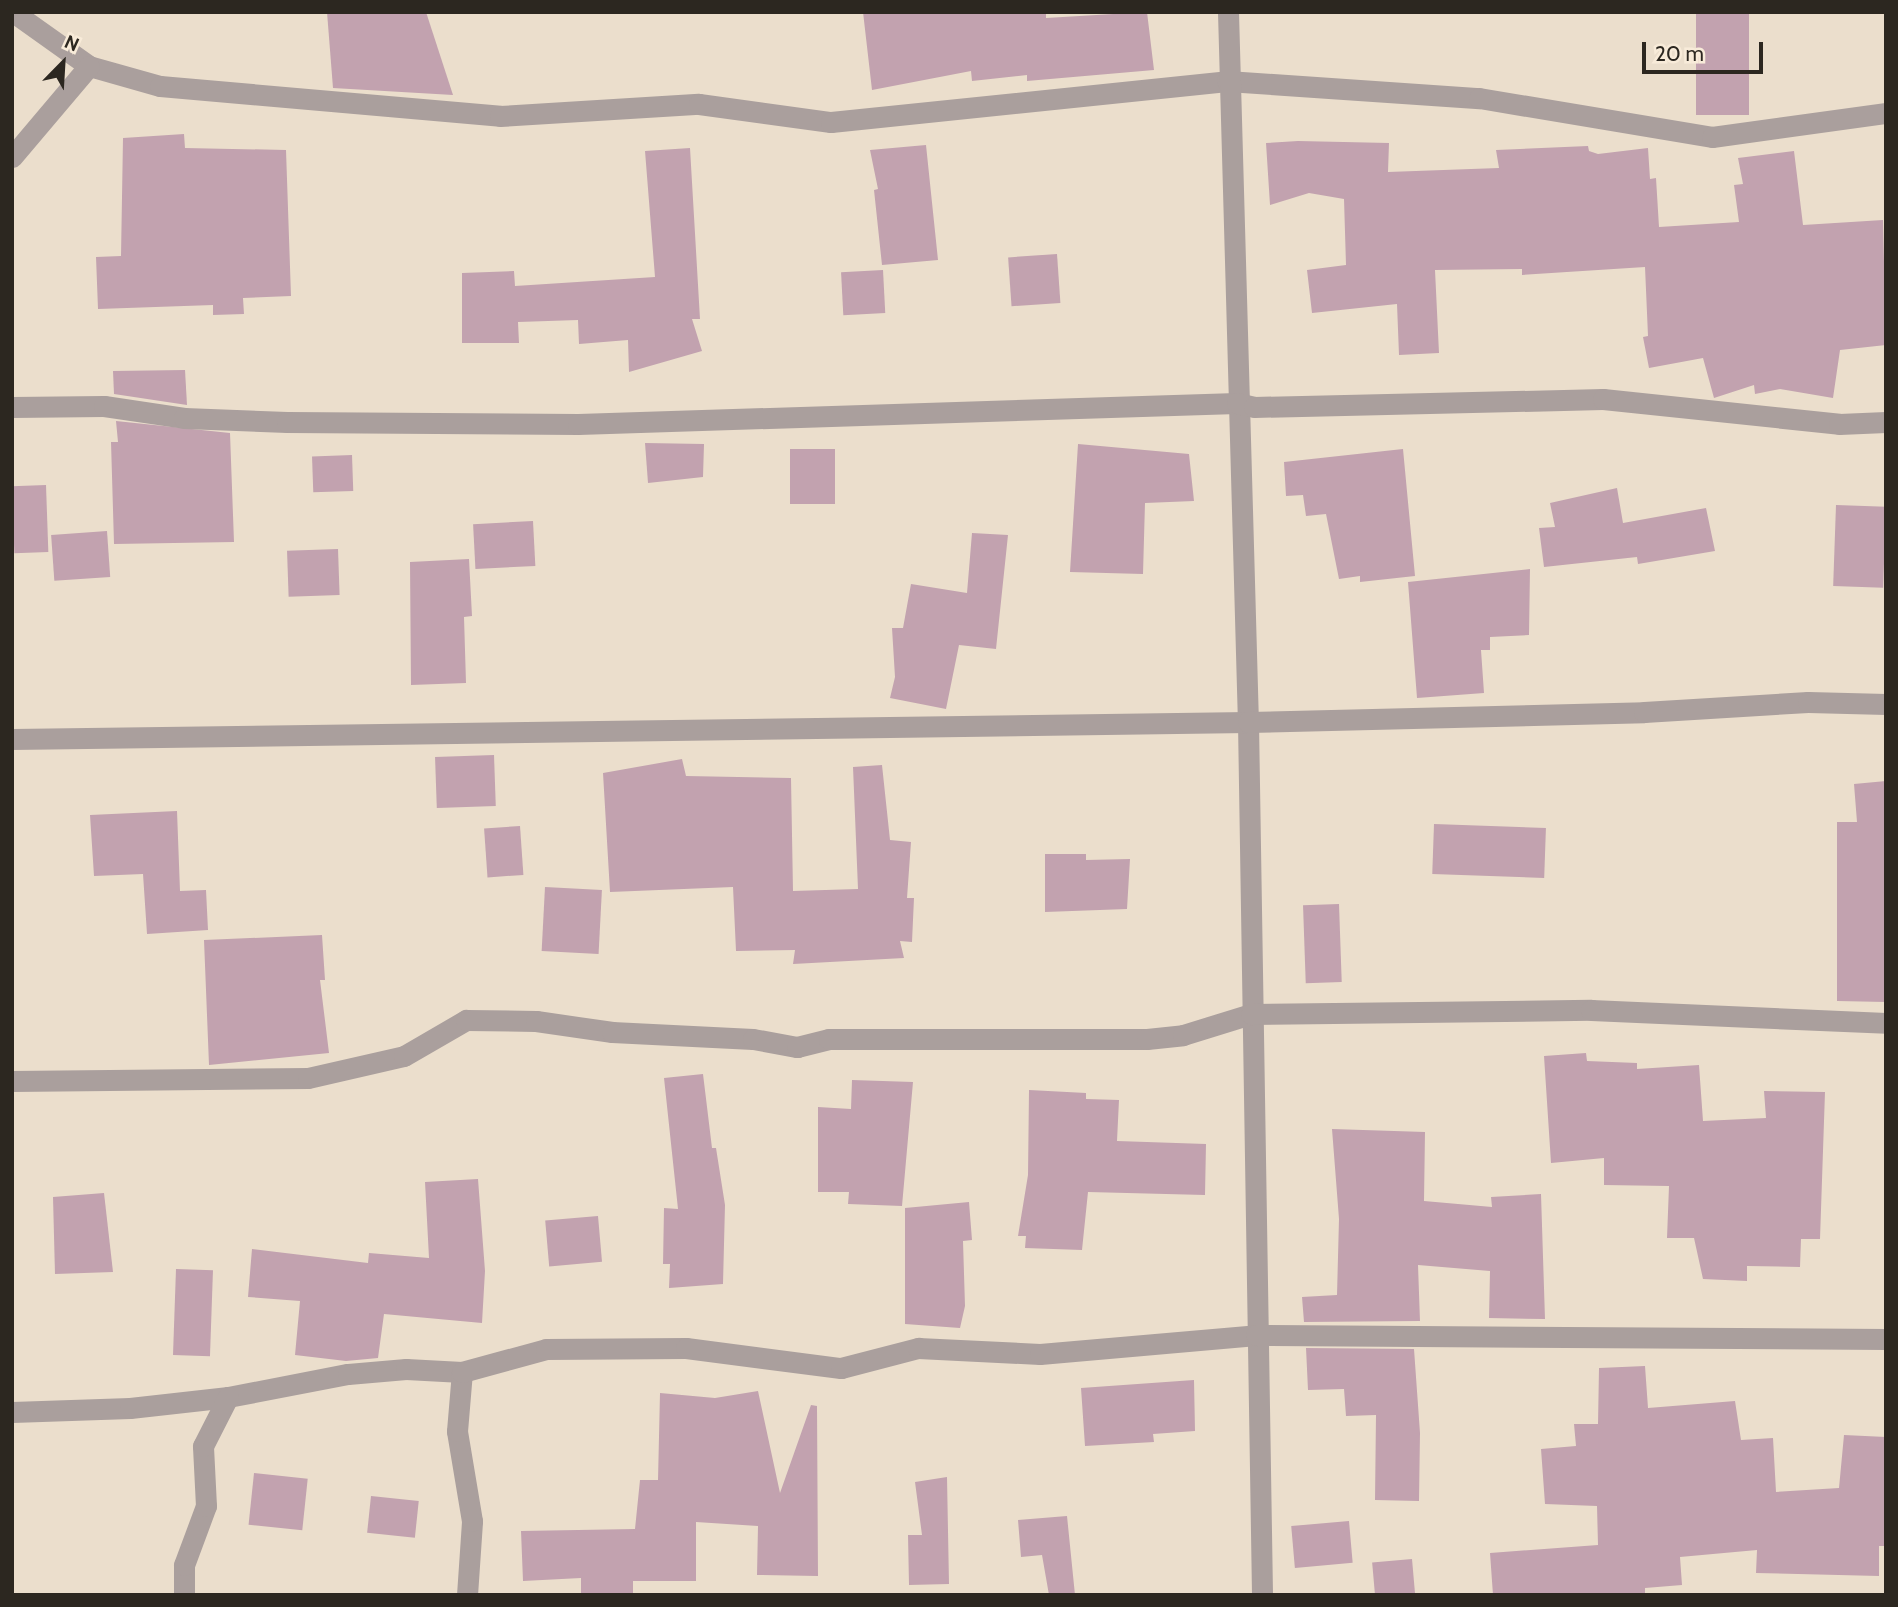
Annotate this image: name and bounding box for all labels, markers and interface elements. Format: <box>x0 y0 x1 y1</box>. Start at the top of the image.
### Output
north arrow <box>28 28 98 98</box>
scale bar <box>1646 28 1767 72</box>
text: N <box>61 30 83 57</box>
text: 20 m <box>1655 41 1704 66</box>

